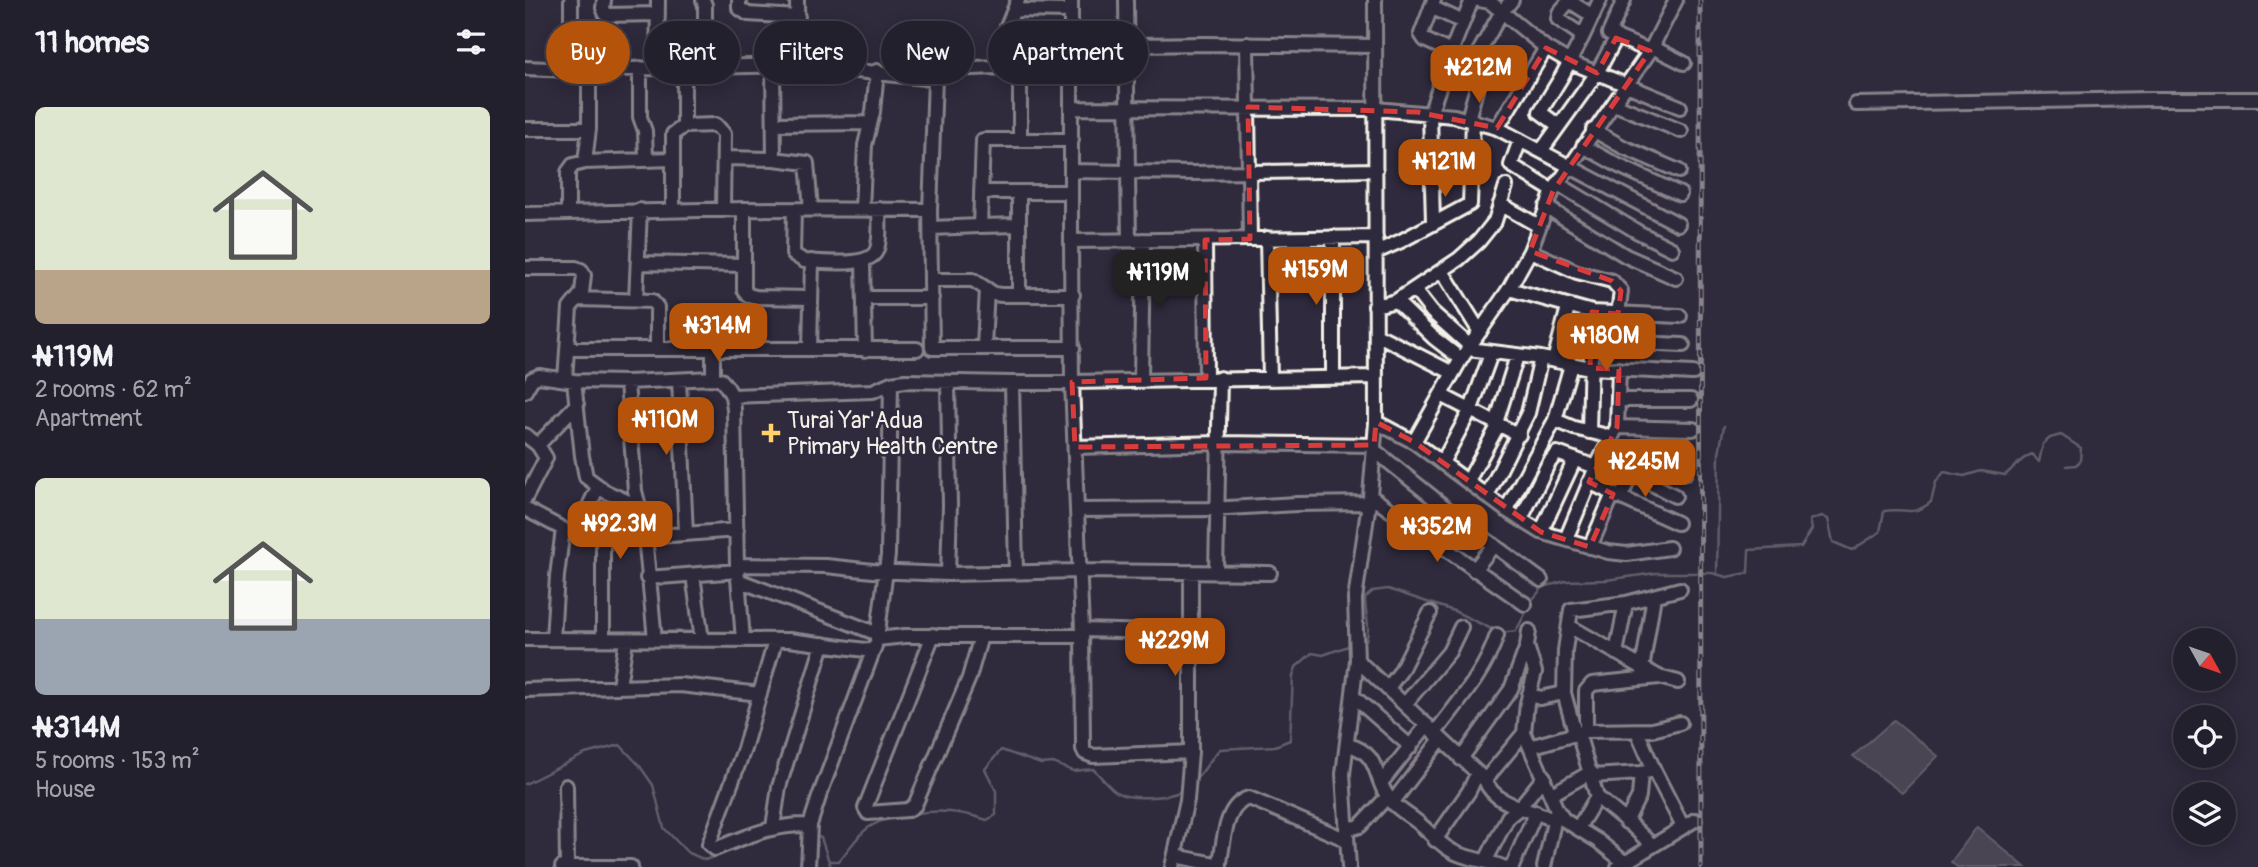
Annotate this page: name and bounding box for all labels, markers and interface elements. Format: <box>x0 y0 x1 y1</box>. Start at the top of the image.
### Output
chip: Buy <box>546 21 630 84</box>
chip: Rent <box>644 21 740 84</box>
chip: Filters <box>754 21 867 84</box>
chip: New <box>881 21 974 84</box>
chip: Apartment <box>988 21 1148 84</box>
icon: filters <box>452 23 490 61</box>
text: 11 homes <box>35 24 149 61</box>
pin: ₦212M <box>1430 46 1528 105</box>
text: ₦212M <box>1446 53 1512 82</box>
pin: ₦121M <box>1396 140 1494 199</box>
text: ₦121M <box>1414 147 1476 176</box>
icon: home <box>200 152 326 278</box>
pin: ₦159M <box>1267 247 1365 307</box>
pin: ₦119M <box>1110 250 1208 310</box>
text: ₦159M <box>1284 255 1348 284</box>
text: ₦119M <box>1129 258 1189 287</box>
pin: ₦314M <box>669 304 767 363</box>
text: ₦314M <box>685 311 751 340</box>
pin: ₦180M <box>1557 314 1655 373</box>
text: ₦180M <box>1573 321 1639 350</box>
text: ₦119M <box>35 338 114 375</box>
text: 2 rooms · 62 m² <box>35 375 192 404</box>
pin: ₦110M <box>617 398 715 457</box>
text: Apartment <box>35 404 142 433</box>
text: ₦110M <box>634 405 698 434</box>
place label: Turai Yar'Adua Primary Health Centre <box>787 406 998 461</box>
marker: Turai Yar'Adua Primary Health Centre <box>761 423 781 443</box>
pin: ₦245M <box>1596 440 1694 499</box>
text: ₦245M <box>1610 447 1680 476</box>
pin: ₦92.3M <box>563 502 677 561</box>
pin: ₦352M <box>1388 504 1486 564</box>
text: ₦92.3M <box>584 509 656 538</box>
text: ₦352M <box>1403 512 1471 541</box>
icon: home <box>200 523 326 649</box>
pin: ₦229M <box>1126 618 1224 678</box>
text: ₦229M <box>1141 626 1209 655</box>
north arrow <box>2173 628 2237 691</box>
map controls <box>2173 628 2236 845</box>
button: locate <box>2173 705 2236 768</box>
text: ₦314M <box>35 709 120 746</box>
text: 5 rooms · 153 m² <box>35 746 200 775</box>
text: House <box>35 775 95 804</box>
button: layers <box>2173 782 2236 845</box>

